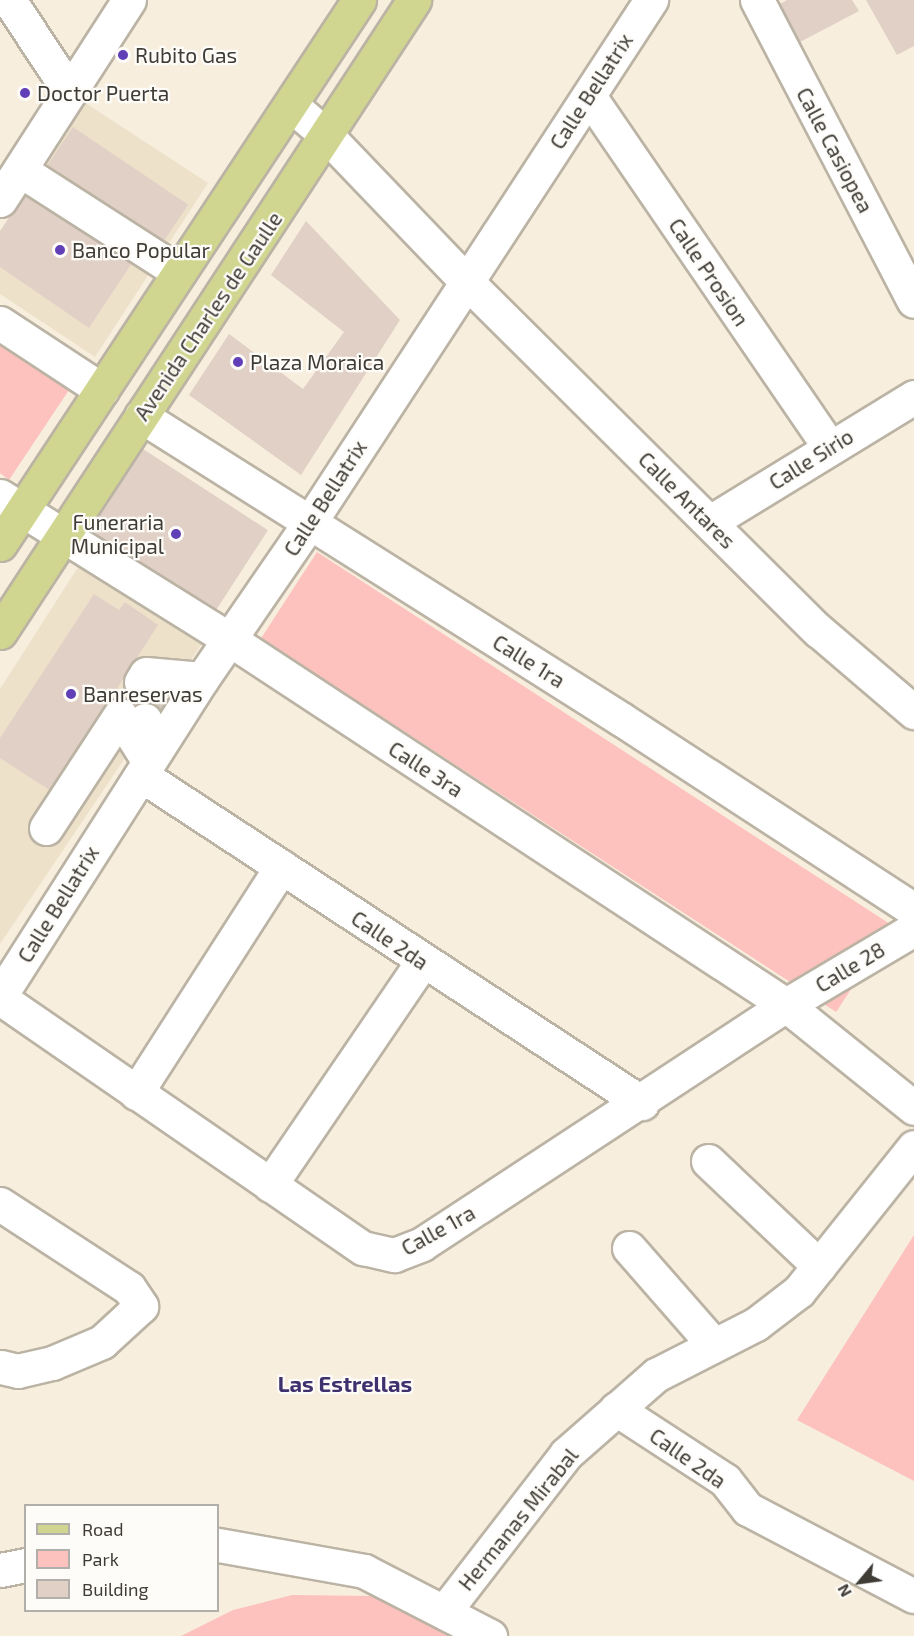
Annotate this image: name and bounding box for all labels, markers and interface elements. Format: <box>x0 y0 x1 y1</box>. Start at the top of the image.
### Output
street label: Calle Bellatrix <box>544 28 638 154</box>
place label: Rubito Gas <box>135 42 237 68</box>
marker: Rubito Gas <box>116 48 130 62</box>
place label: Doctor Puerta <box>37 80 170 106</box>
street label: Calle Casiopea <box>791 83 879 217</box>
marker: Doctor Puerta <box>18 86 32 100</box>
street label: Avenida Charles de Gaulle <box>129 207 287 425</box>
street label: Calle Prosion <box>664 213 754 331</box>
place label: Banco Popular <box>72 237 210 263</box>
marker: Banco Popular <box>53 243 67 257</box>
place label: Plaza Moraica <box>250 349 384 375</box>
marker: Plaza Moraica <box>231 355 245 369</box>
street label: Calle Sirio <box>764 423 858 495</box>
street label: Calle Bellatrix <box>278 435 372 561</box>
street label: Calle Antares <box>633 446 741 554</box>
place label: Funeraria Municipal <box>71 509 164 559</box>
marker: Funeraria Municipal <box>169 527 183 541</box>
street label: Calle 1ra <box>488 629 570 693</box>
place label: Banreservas <box>83 681 203 707</box>
marker: Banreservas <box>64 687 78 701</box>
street label: Calle 3ra <box>384 736 468 802</box>
street label: Calle Bellatrix <box>12 841 104 967</box>
street label: Calle 2da <box>347 905 433 975</box>
street label: Calle 28 <box>811 937 889 997</box>
street label: Calle 1ra <box>397 1200 479 1260</box>
district label: Las Estrellas <box>278 1371 412 1397</box>
street label: Calle 2da <box>645 1423 731 1493</box>
street label: Hermanas Mirabal <box>453 1443 583 1595</box>
legend <box>24 1504 219 1612</box>
text: Road <box>82 1518 123 1540</box>
text: Park <box>82 1548 119 1570</box>
north arrow <box>830 1552 890 1612</box>
text: Building <box>82 1578 149 1600</box>
text: N <box>833 1581 855 1601</box>

